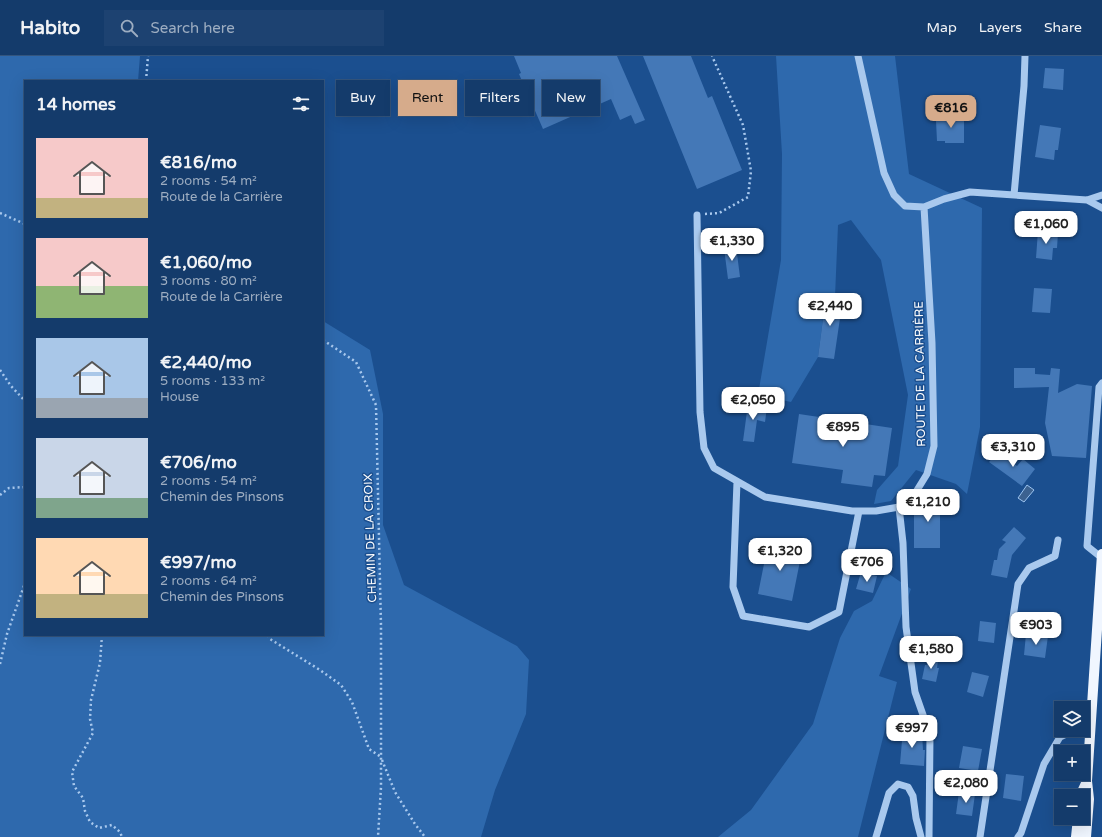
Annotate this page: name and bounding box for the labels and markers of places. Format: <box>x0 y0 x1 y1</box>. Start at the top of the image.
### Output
pin: €816 <box>927 95 975 129</box>
pin: €1,060 <box>1013 211 1079 245</box>
pin: €1,330 <box>699 228 765 262</box>
pin: €2,440 <box>797 293 863 327</box>
pin: €2,050 <box>720 387 786 421</box>
pin: €895 <box>819 414 867 448</box>
pin: €3,310 <box>980 434 1046 468</box>
pin: €1,210 <box>895 489 961 523</box>
pin: €1,320 <box>747 538 813 572</box>
pin: €706 <box>843 549 891 583</box>
pin: €903 <box>1012 612 1060 646</box>
pin: €1,580 <box>898 636 964 670</box>
pin: €997 <box>888 715 936 749</box>
pin: €2,080 <box>933 770 999 804</box>

